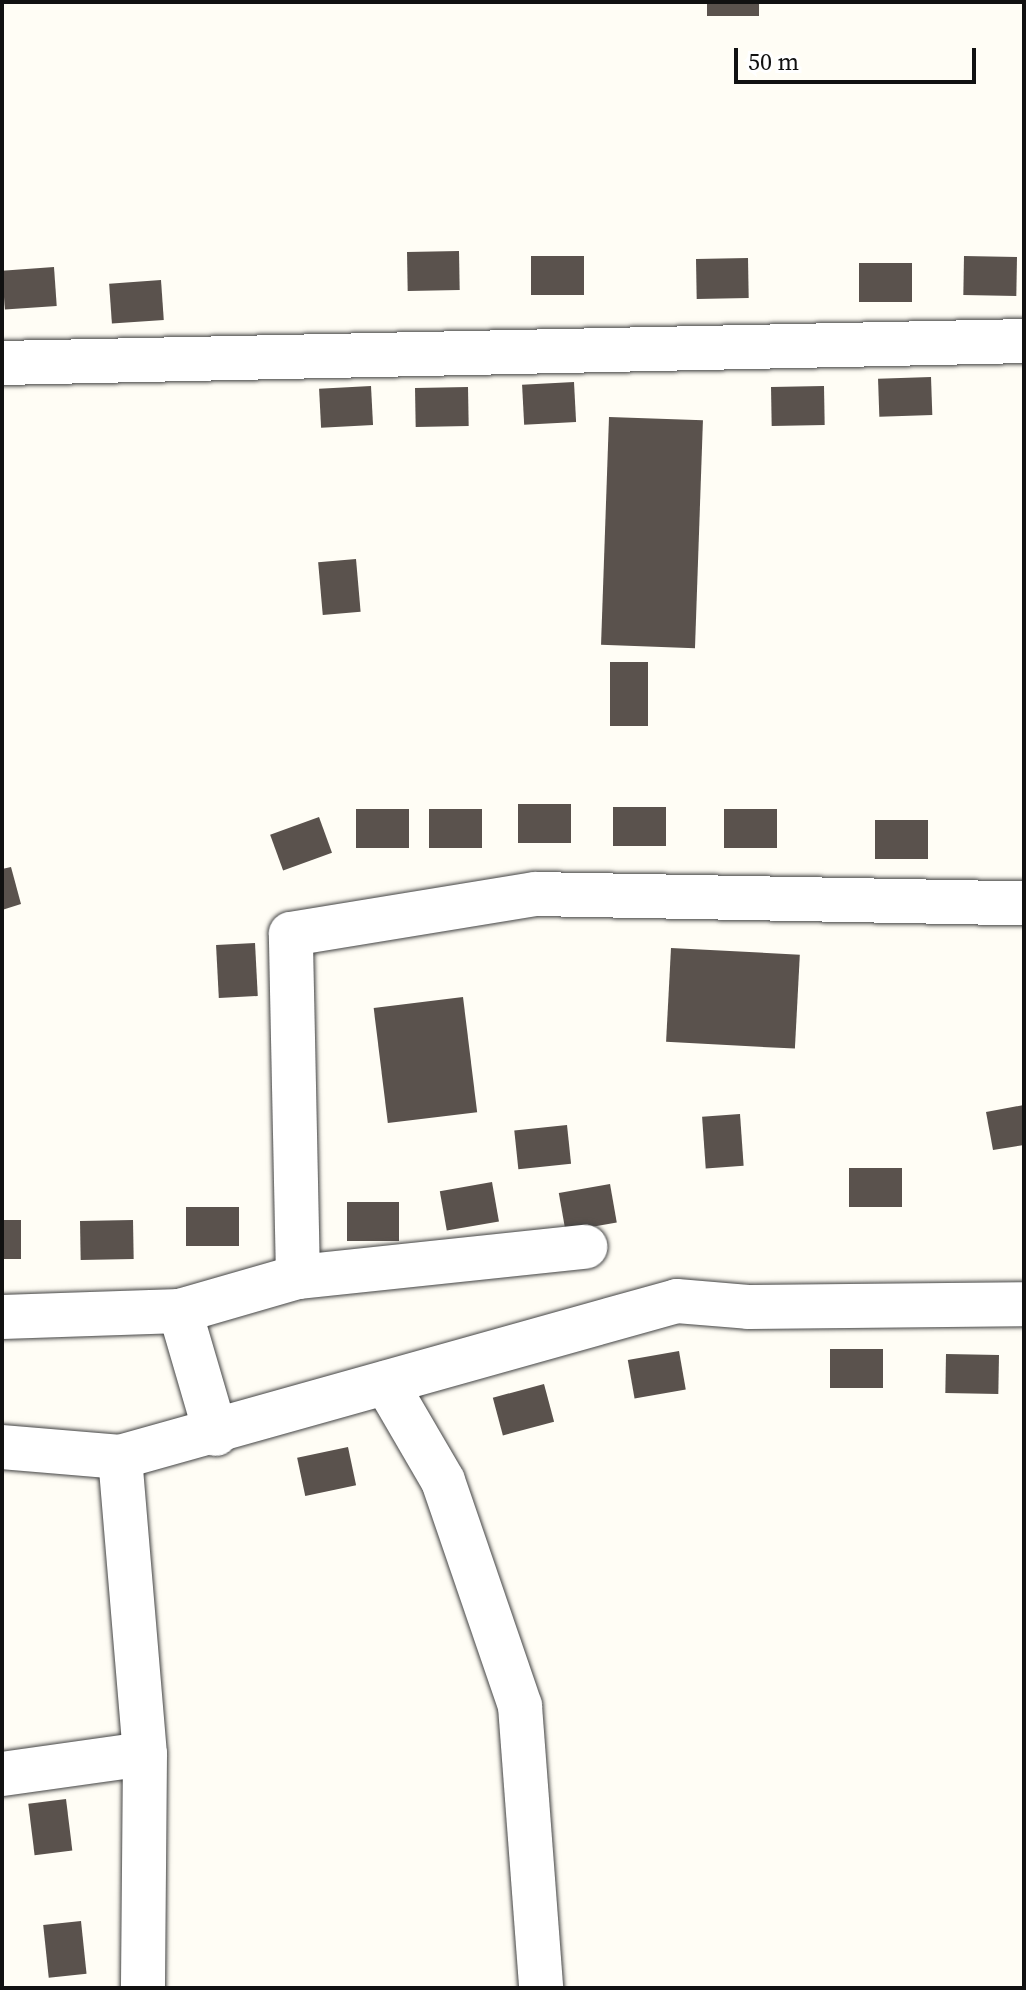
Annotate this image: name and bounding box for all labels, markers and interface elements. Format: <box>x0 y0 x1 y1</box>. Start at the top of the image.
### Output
scale bar <box>738 32 980 82</box>
text: 50 m <box>748 45 799 78</box>

